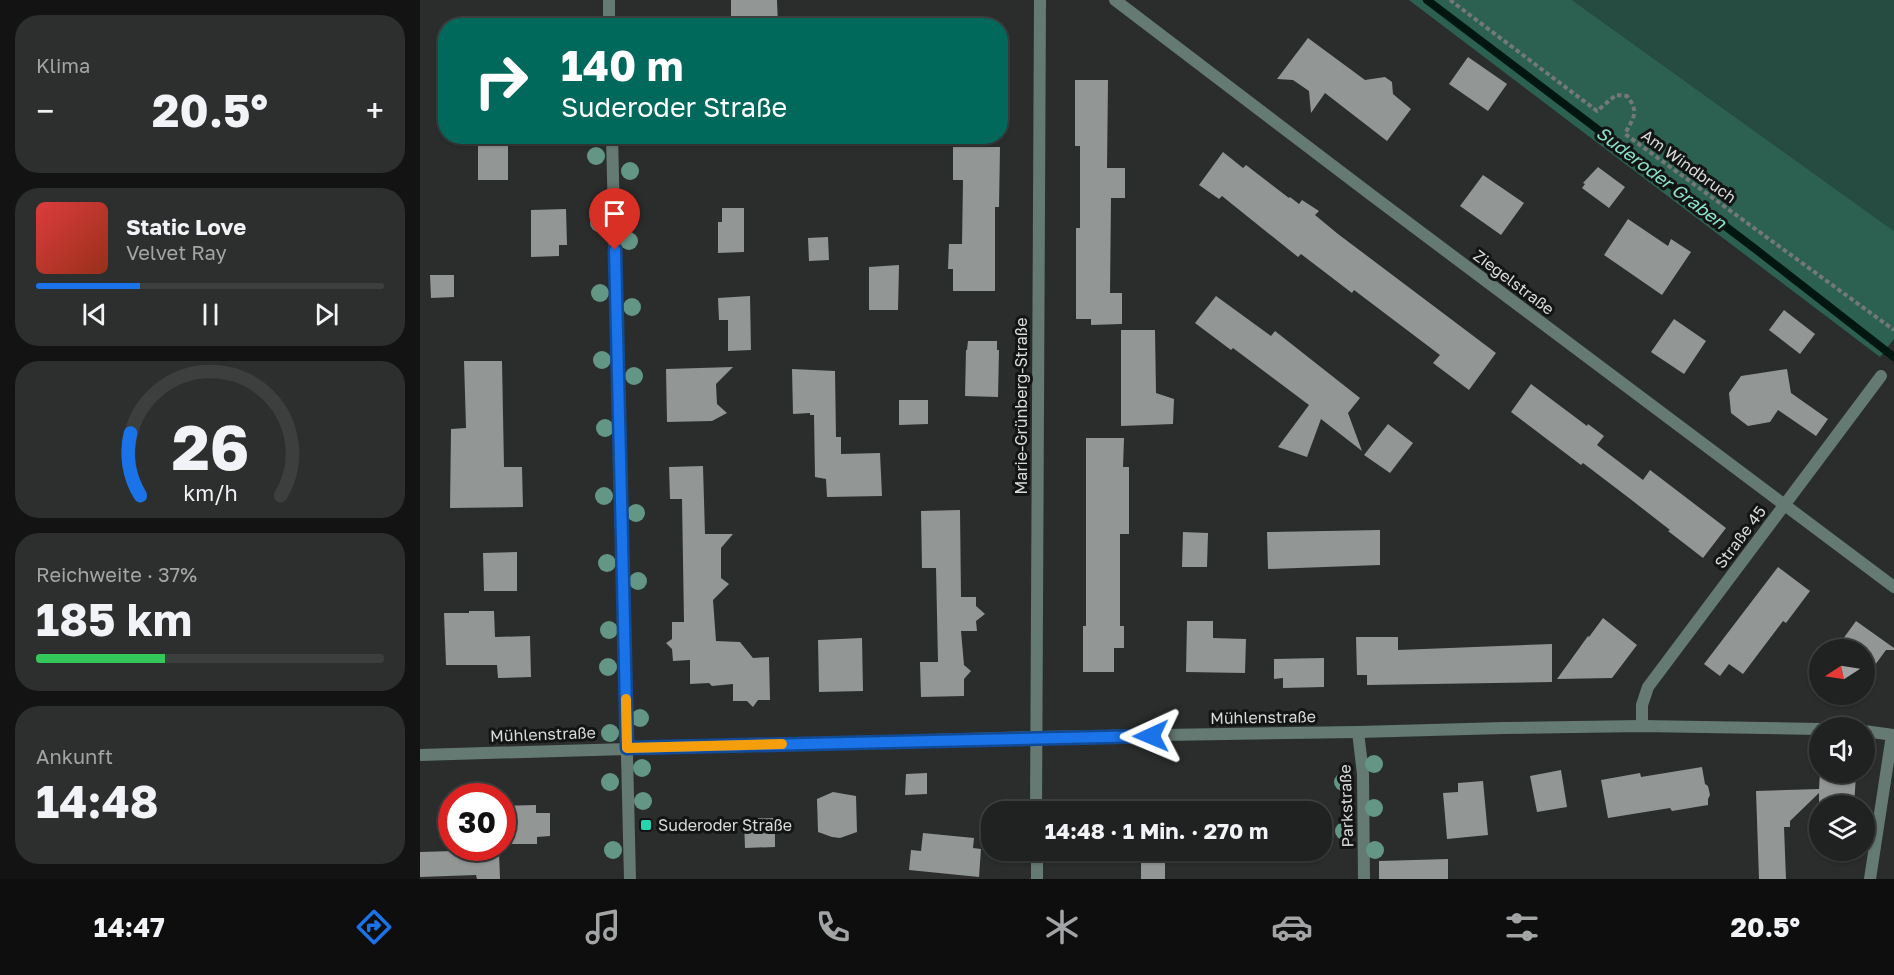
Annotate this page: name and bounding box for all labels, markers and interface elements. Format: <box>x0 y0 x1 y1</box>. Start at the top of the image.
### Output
text: 140 m <box>561 40 683 90</box>
icon: right <box>462 42 540 120</box>
text: Klima <box>36 53 90 77</box>
text: 20.5° <box>152 83 268 137</box>
text: − <box>36 91 54 130</box>
text: + <box>366 91 384 130</box>
text: Suderoder Straße <box>561 91 787 123</box>
water label: Suderoder Graben <box>1592 121 1732 234</box>
street label: Am Windbruch <box>1638 125 1740 207</box>
pin <box>589 188 640 250</box>
icon: arrive <box>598 197 631 230</box>
text: Static Love <box>126 213 246 240</box>
text: Velvet Ray <box>126 240 227 264</box>
street label: Ziegelstraße <box>1470 245 1558 319</box>
icon: previous <box>78 298 111 331</box>
icon: pause <box>194 298 227 331</box>
icon: next <box>310 298 343 331</box>
street label: Marie-Grünberg-Straße <box>1011 318 1031 494</box>
text: 26 <box>171 410 249 485</box>
text: km/h <box>183 481 237 507</box>
street label: Straße 45 <box>1710 502 1770 572</box>
text: Reichweite · 37% <box>36 562 197 586</box>
text: 185 km <box>36 592 192 646</box>
north arrow <box>1809 639 1875 705</box>
map controls <box>1809 639 1875 861</box>
position arrow <box>1119 704 1183 768</box>
street label: Mühlenstraße <box>1210 706 1316 728</box>
button: sound <box>1809 717 1875 783</box>
street label: Mühlenstraße <box>490 722 596 746</box>
text: Ankunft <box>36 744 113 768</box>
street label: Parkstraße <box>1335 764 1357 848</box>
text: 14:48 <box>36 774 159 828</box>
speed limit sign: 30 <box>438 783 516 861</box>
button: layers <box>1809 795 1875 861</box>
place label: Suderoder Straße <box>658 815 792 835</box>
text: 14:48 · 1 Min. · 270 m <box>1045 817 1268 844</box>
marker: Suderoder Straße <box>639 818 653 832</box>
icon: directions <box>353 906 395 948</box>
icon: music <box>582 906 624 948</box>
icon: phone <box>812 906 854 948</box>
icon: climate <box>1041 906 1083 948</box>
icon: car <box>1271 906 1313 948</box>
icon: filters <box>1501 906 1543 948</box>
text: 14:47 <box>94 911 165 943</box>
text: 20.5° <box>1730 911 1800 943</box>

